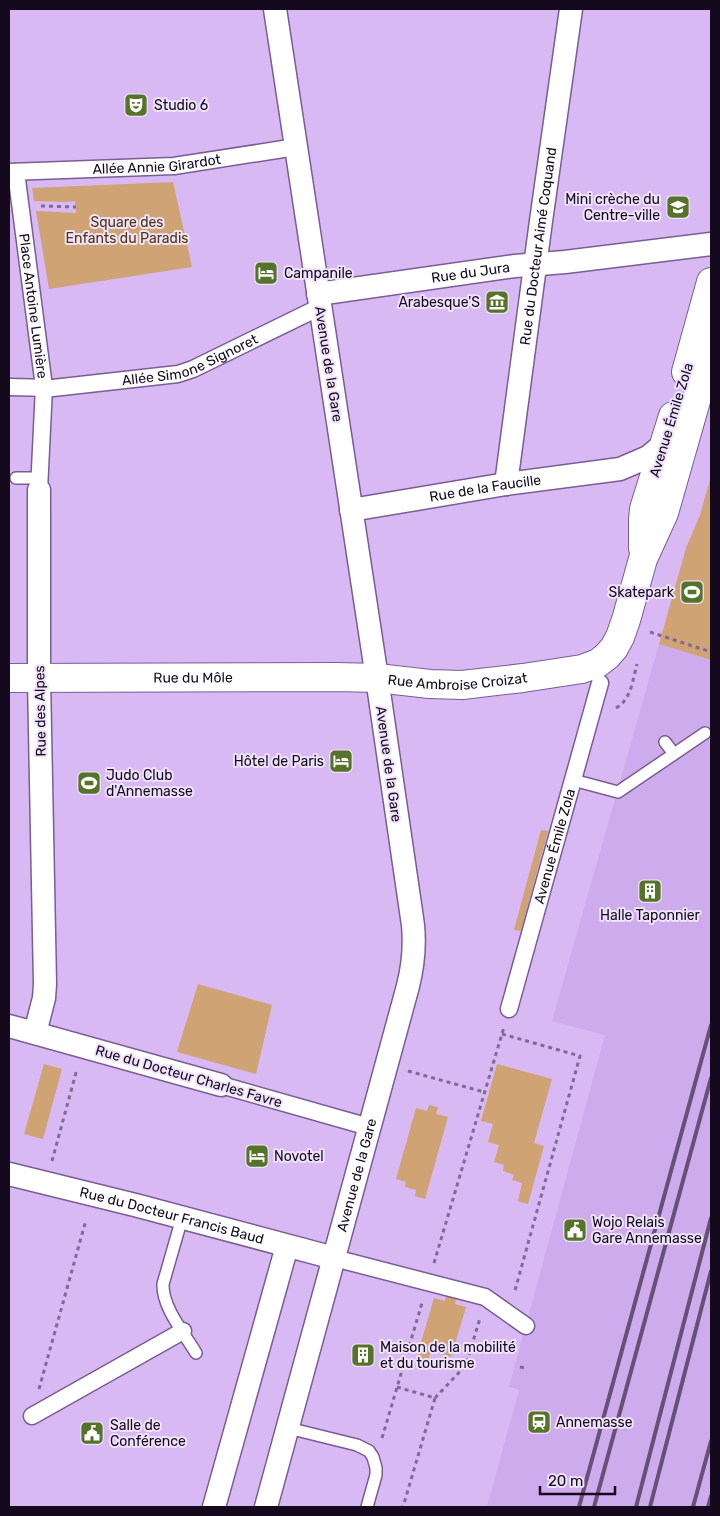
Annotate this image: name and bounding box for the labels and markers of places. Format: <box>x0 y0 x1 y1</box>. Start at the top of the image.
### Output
theatre icon: Studio 6 <box>123 92 149 118</box>
place label: Studio 6 <box>154 97 208 114</box>
place label: Mini crèche du Centre-ville <box>565 191 660 224</box>
school or university icon: Mini crèche du Centre-ville <box>665 194 691 220</box>
hotel icon: Campanile <box>253 260 279 286</box>
place label: Campanile <box>284 265 353 282</box>
museum icon: Arabesque'S <box>484 289 510 315</box>
place label: Arabesque'S <box>398 294 480 311</box>
sports icon: Skatepark <box>679 579 705 605</box>
place label: Skatepark <box>609 584 675 601</box>
hotel icon: Hôtel de Paris <box>328 748 354 774</box>
place label: Hôtel de Paris <box>234 753 324 770</box>
place label: Judo Club d'Annemasse <box>106 767 193 800</box>
sports icon: Judo Club d'Annemasse <box>76 770 102 796</box>
building icon: Halle Taponnier <box>637 878 663 904</box>
place label: Halle Taponnier <box>600 907 701 924</box>
hotel icon: Novotel <box>244 1143 270 1169</box>
place label: Novotel <box>274 1148 324 1165</box>
place label: Wojo Relais Gare Annemasse <box>592 1214 702 1247</box>
public building icon: Wojo Relais Gare Annemasse <box>562 1217 588 1243</box>
place label: Maison de la mobilité et du tourisme <box>380 1339 516 1372</box>
building icon: Maison de la mobilité et du tourisme <box>350 1342 376 1368</box>
station icon: Annemasse <box>526 1409 552 1435</box>
place label: Annemasse <box>556 1414 633 1431</box>
place label: Salle de Conférence <box>110 1417 186 1450</box>
public building icon: Salle de Conférence <box>79 1420 105 1446</box>

